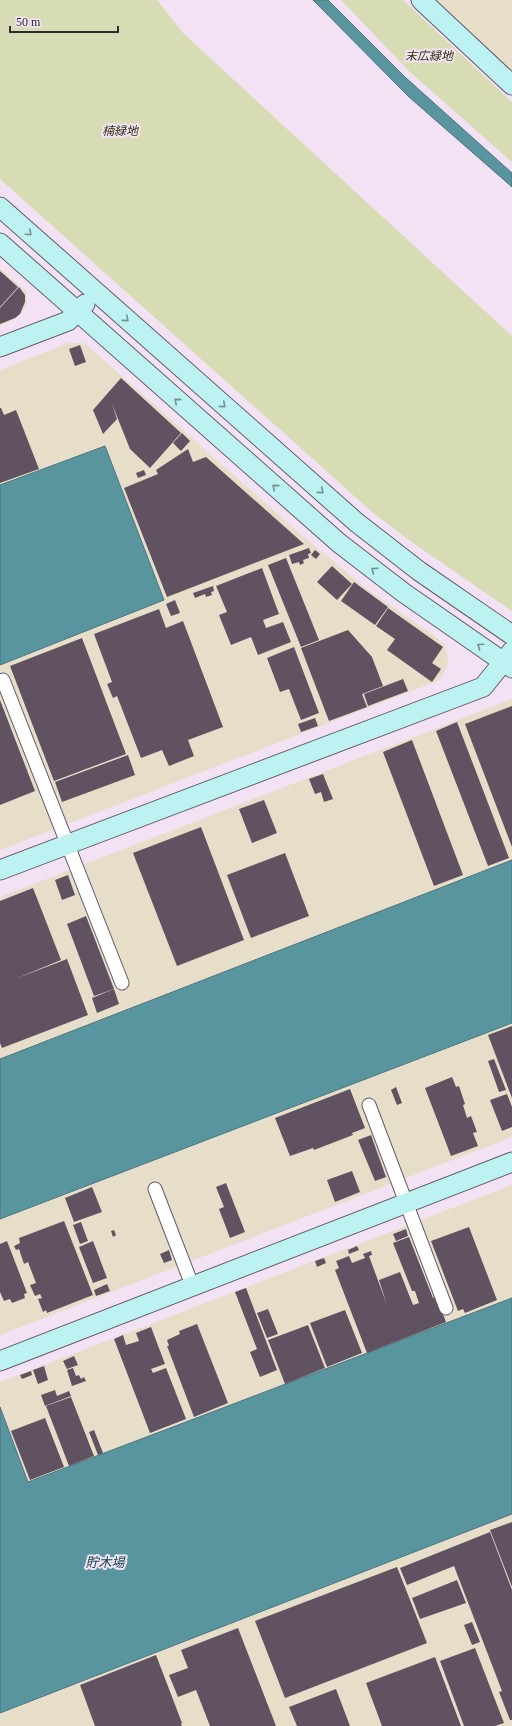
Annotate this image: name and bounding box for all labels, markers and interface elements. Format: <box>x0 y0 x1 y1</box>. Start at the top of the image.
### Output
scale bar <box>10 8 118 34</box>
text: 50 m <box>16 15 41 29</box>
park label: 末広緑地 <box>405 49 455 63</box>
park label: 楠緑地 <box>102 124 140 138</box>
one-way arrow <box>24 228 32 235</box>
one-way arrow <box>121 315 129 322</box>
one-way arrow <box>174 398 182 405</box>
one-way arrow <box>219 401 226 408</box>
one-way arrow <box>272 484 279 491</box>
one-way arrow <box>316 487 324 494</box>
one-way arrow <box>371 567 378 575</box>
one-way arrow <box>477 643 484 651</box>
water label: 貯木場 <box>85 1555 126 1570</box>

